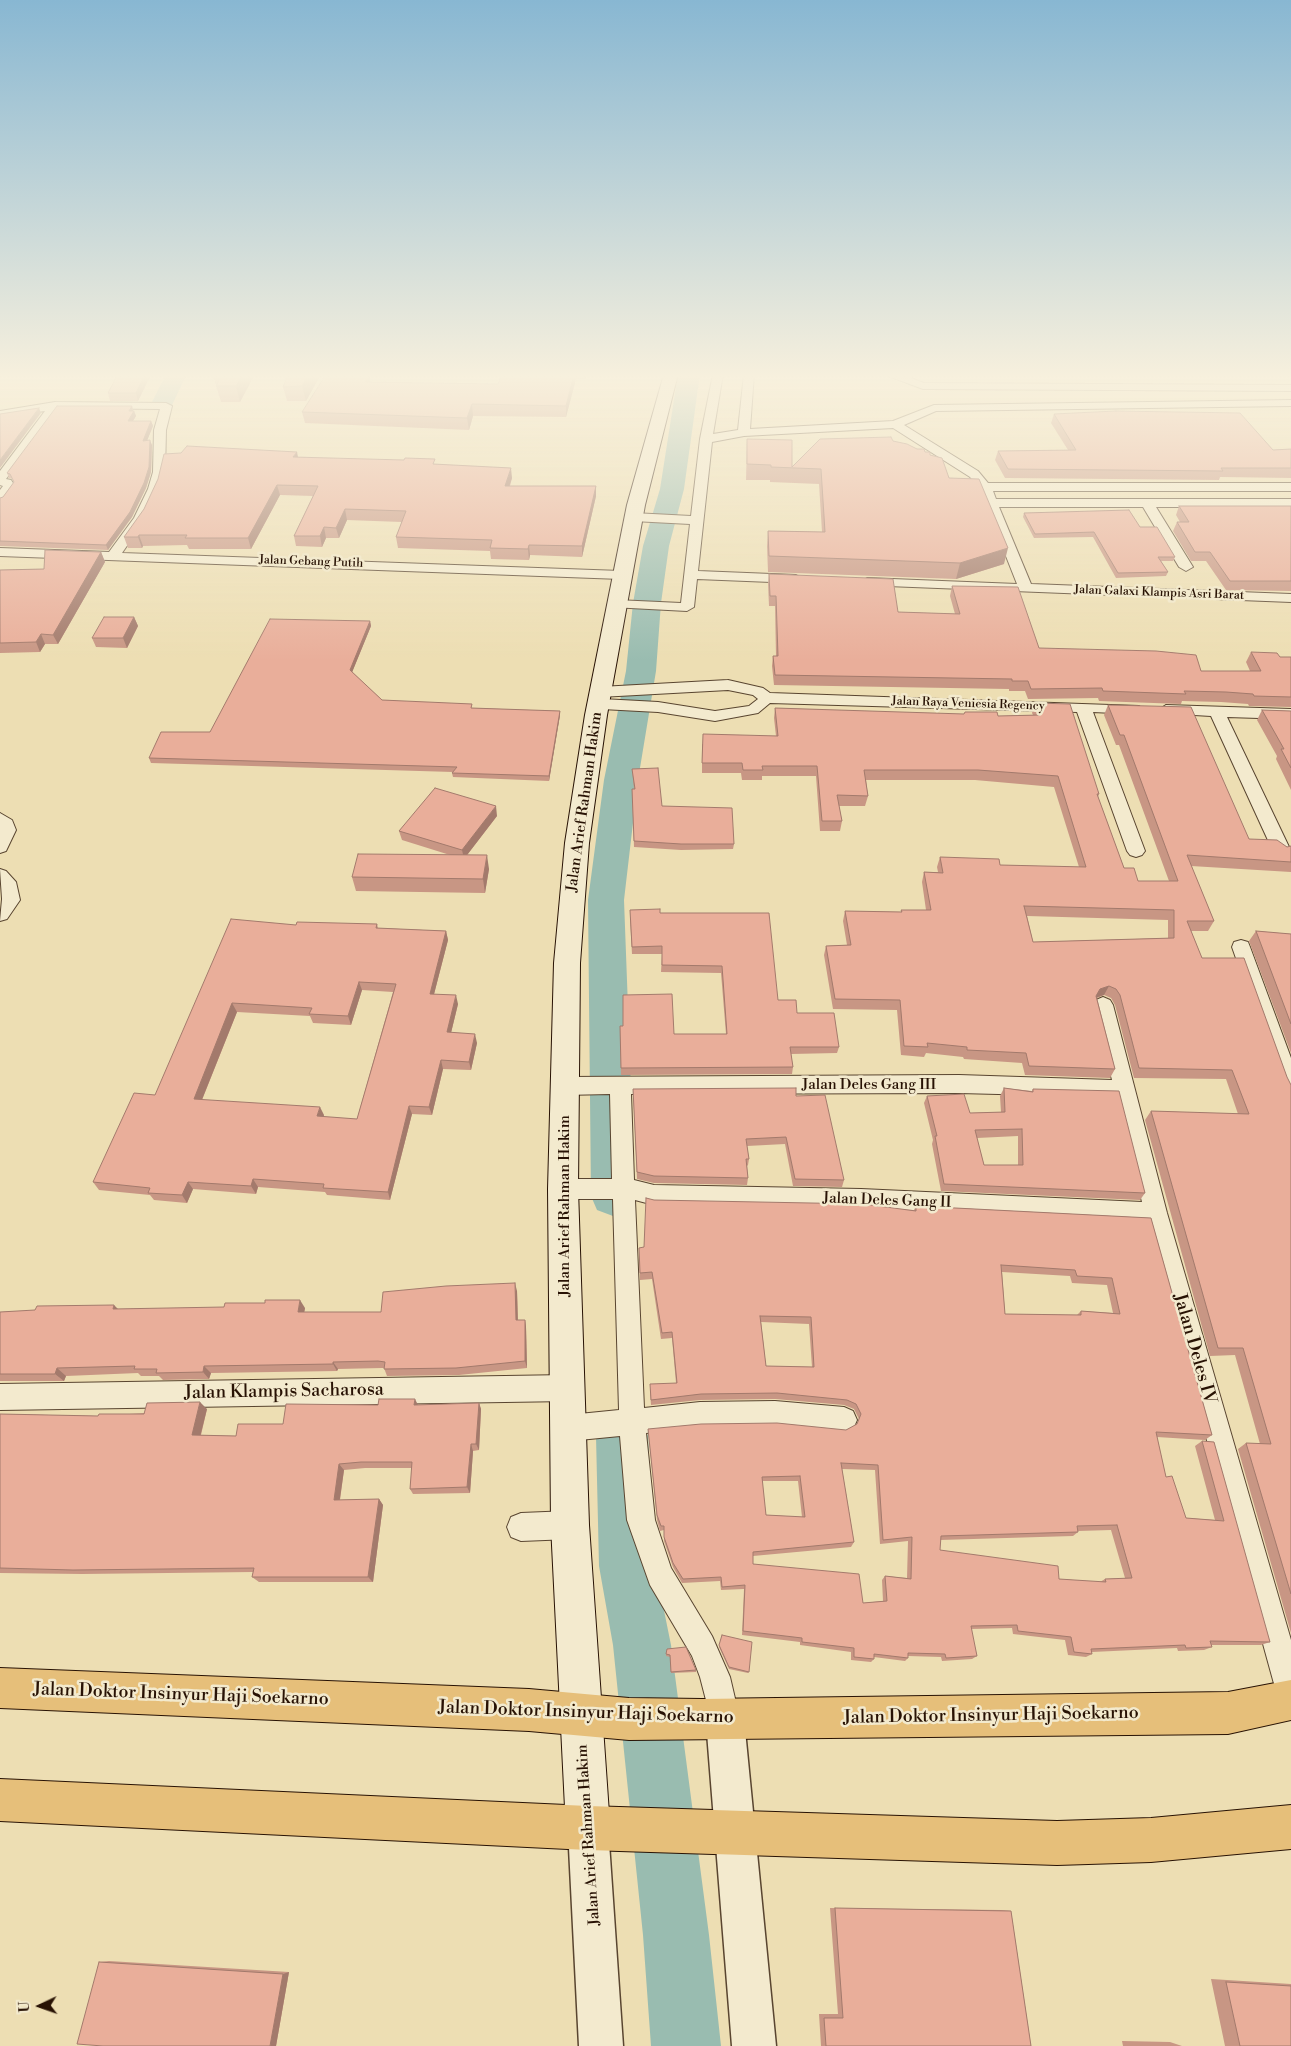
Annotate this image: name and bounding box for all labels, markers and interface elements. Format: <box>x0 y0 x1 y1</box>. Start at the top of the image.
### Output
street label: Jalan Gebang Putih <box>258 553 364 571</box>
street label: Jalan Galaxi Klampis Asri Barat <box>1074 583 1244 603</box>
street label: Jalan Raya Veniesia Regency <box>891 694 1045 714</box>
street label: Jalan Arief Rahman Hakim <box>563 711 607 893</box>
street label: Jalan Deles Gang III <box>802 1076 936 1094</box>
street label: Jalan Arief Rahman Hakim <box>556 1115 574 1297</box>
street label: Jalan Deles Gang II <box>822 1190 952 1212</box>
street label: Jalan Deles IV <box>1168 1291 1220 1407</box>
street label: Jalan Klampis Sacharosa <box>184 1379 384 1405</box>
street label: Jalan Doktor Insinyur Haji Soekarno <box>33 1679 329 1711</box>
street label: Jalan Doktor Insinyur Haji Soekarno <box>438 1697 734 1729</box>
street label: Jalan Doktor Insinyur Haji Soekarno <box>843 1703 1139 1729</box>
street label: Jalan Arief Rahman Hakim <box>574 1744 604 1926</box>
north arrow <box>15 1981 65 2031</box>
text: U <box>16 2001 34 2013</box>

